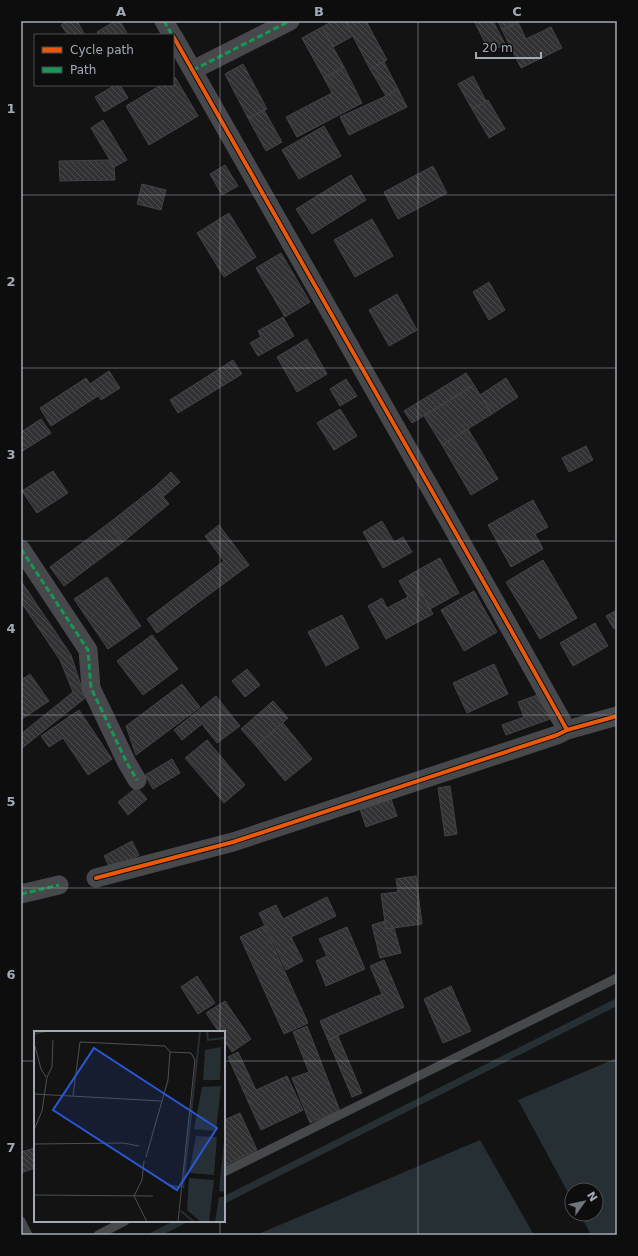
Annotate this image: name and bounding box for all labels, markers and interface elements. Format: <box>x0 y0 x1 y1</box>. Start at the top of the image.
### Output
text: A <box>116 4 126 19</box>
text: B <box>314 4 324 19</box>
text: C <box>512 4 522 19</box>
legend <box>34 34 174 86</box>
scale bar <box>476 34 541 60</box>
text: 20 m <box>482 41 513 55</box>
text: Cycle path <box>70 43 134 57</box>
text: Path <box>70 63 96 77</box>
text: 1 <box>6 101 16 116</box>
text: 2 <box>6 274 16 289</box>
text: 3 <box>6 447 16 462</box>
text: 4 <box>6 621 16 636</box>
text: 5 <box>6 794 16 809</box>
text: 6 <box>6 967 16 982</box>
inset map <box>34 1031 225 1222</box>
text: 7 <box>6 1140 16 1155</box>
north arrow <box>564 1182 604 1222</box>
text: N <box>584 1189 600 1204</box>

